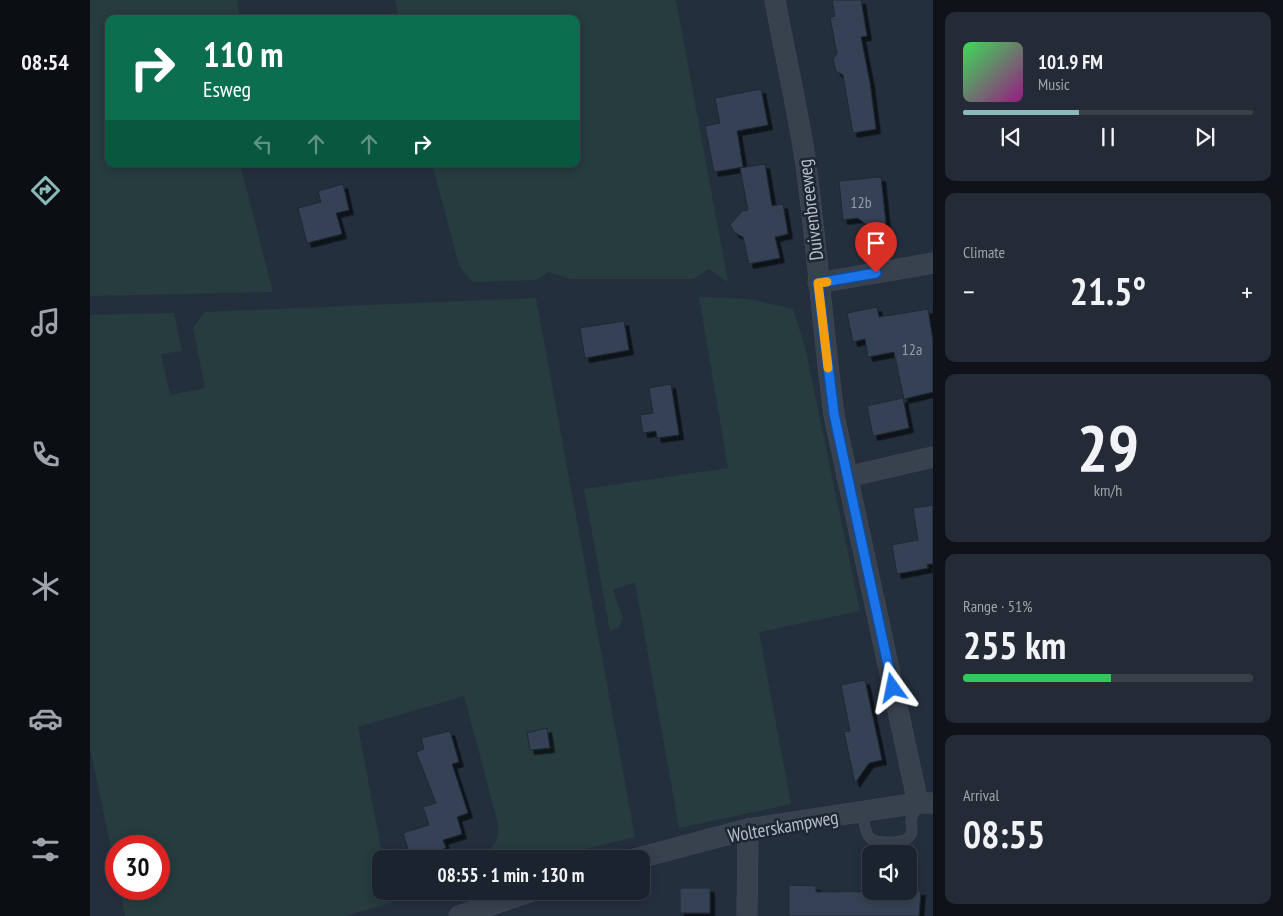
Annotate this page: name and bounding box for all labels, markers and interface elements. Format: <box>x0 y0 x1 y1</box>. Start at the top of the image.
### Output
text: 110 m <box>203 31 284 77</box>
icon: right <box>120 35 185 100</box>
text: 08:54 <box>21 48 69 76</box>
text: 101.9 FM <box>1038 50 1103 74</box>
text: Music <box>1038 74 1070 94</box>
text: Esweg <box>203 75 251 103</box>
icon: previous <box>997 123 1025 151</box>
icon: pause <box>1094 123 1122 151</box>
icon: next <box>1191 123 1219 151</box>
icon: left <box>249 130 277 158</box>
icon: ahead <box>302 130 330 158</box>
icon: ahead <box>355 130 383 158</box>
icon: right <box>408 130 436 158</box>
street label: Duivenbreeweg <box>792 158 828 262</box>
icon: directions <box>28 173 63 208</box>
house number: 12b <box>850 192 872 212</box>
pin <box>855 222 897 273</box>
icon: arrive <box>862 229 890 257</box>
text: Climate <box>963 242 1005 262</box>
text: 21.5° <box>1070 266 1146 315</box>
text: − <box>963 273 975 310</box>
text: + <box>1241 273 1253 310</box>
icon: music <box>28 305 63 340</box>
house number: 12a <box>902 339 922 359</box>
text: 29 <box>1077 405 1139 489</box>
icon: phone <box>28 437 63 472</box>
text: km/h <box>1094 480 1122 500</box>
icon: climate <box>28 569 63 604</box>
text: Range · 51% <box>963 596 1032 616</box>
text: 255 km <box>963 620 1066 669</box>
position arrow <box>866 661 918 713</box>
icon: car <box>28 701 63 736</box>
text: Arrival <box>963 785 999 805</box>
street label: Wolterskampweg <box>726 804 840 848</box>
text: 08:55 <box>963 809 1045 858</box>
icon: filters <box>28 832 63 867</box>
speed limit sign: 30 <box>105 835 170 900</box>
map controls <box>862 845 917 900</box>
button: sound <box>862 845 917 900</box>
text: 08:55 · 1 min · 130 m <box>438 863 584 887</box>

